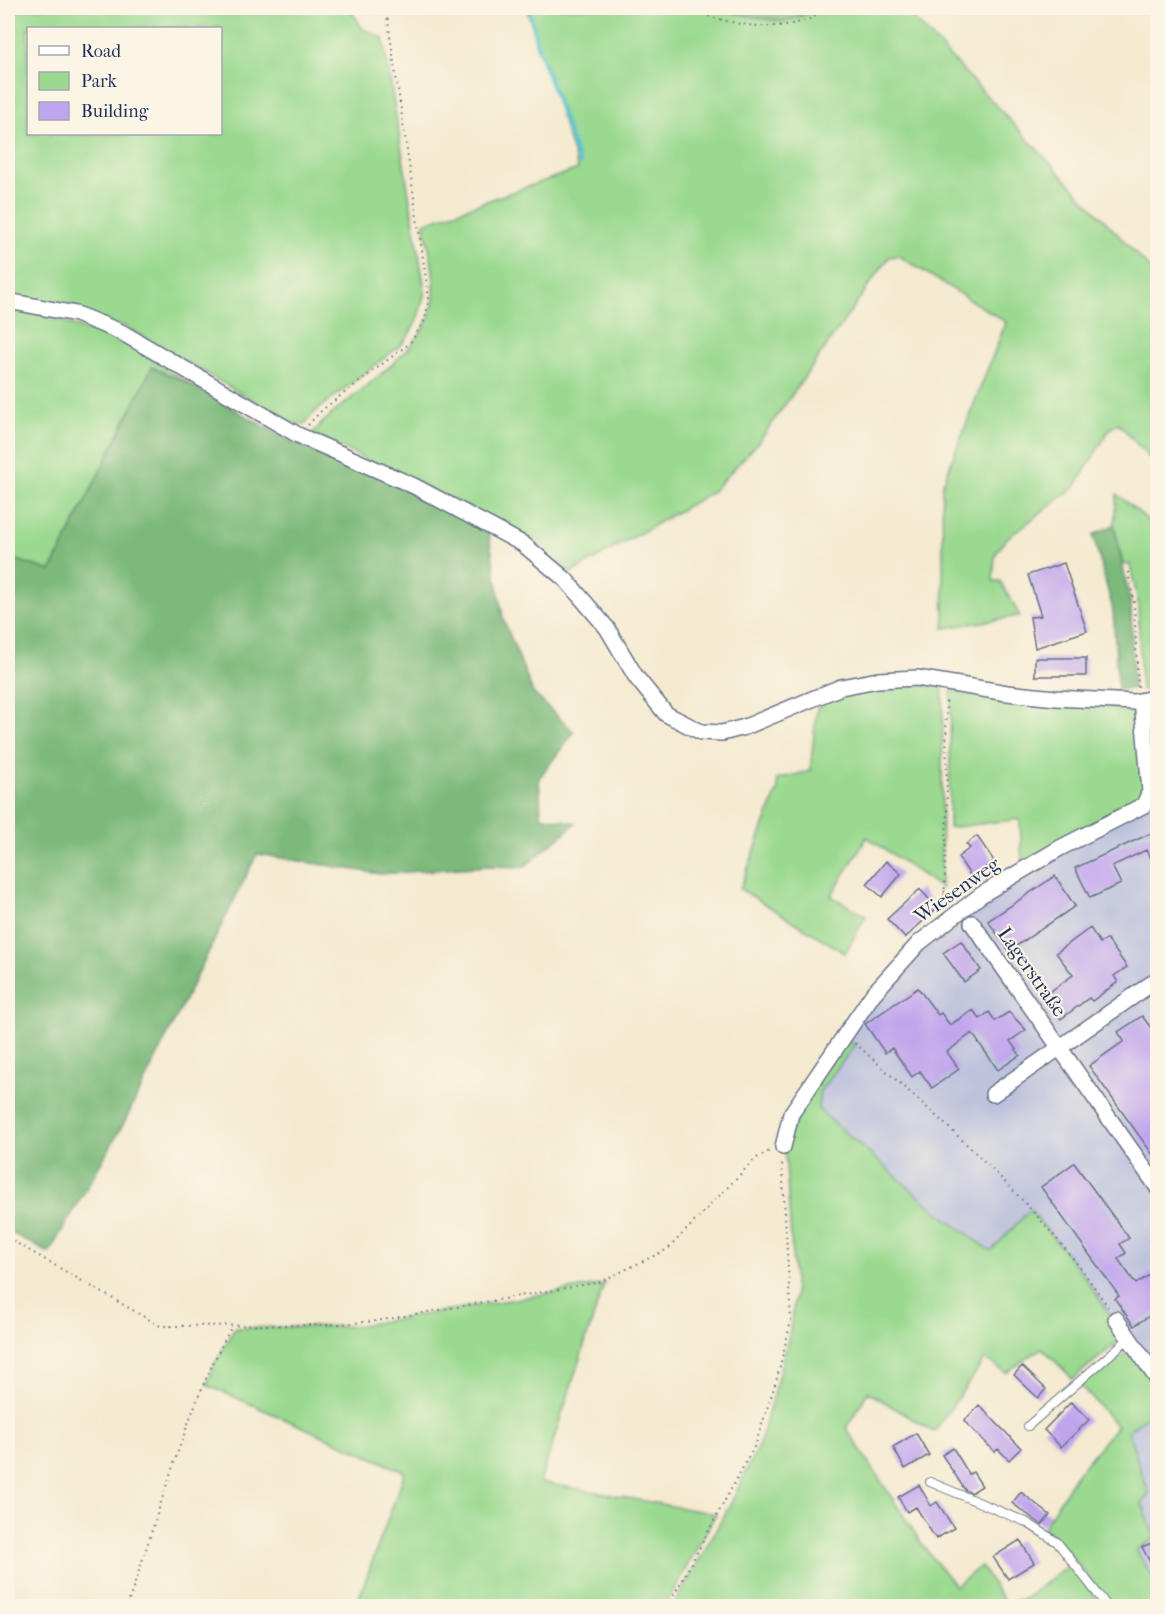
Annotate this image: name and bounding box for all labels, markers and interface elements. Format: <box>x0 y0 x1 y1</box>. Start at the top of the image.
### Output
legend <box>27 27 222 135</box>
text: Road <box>81 41 121 62</box>
text: Park <box>81 71 118 92</box>
text: Building <box>81 101 149 122</box>
street label: Wiesenweg <box>909 852 1004 928</box>
street label: Lagerstraße <box>993 923 1071 1021</box>

